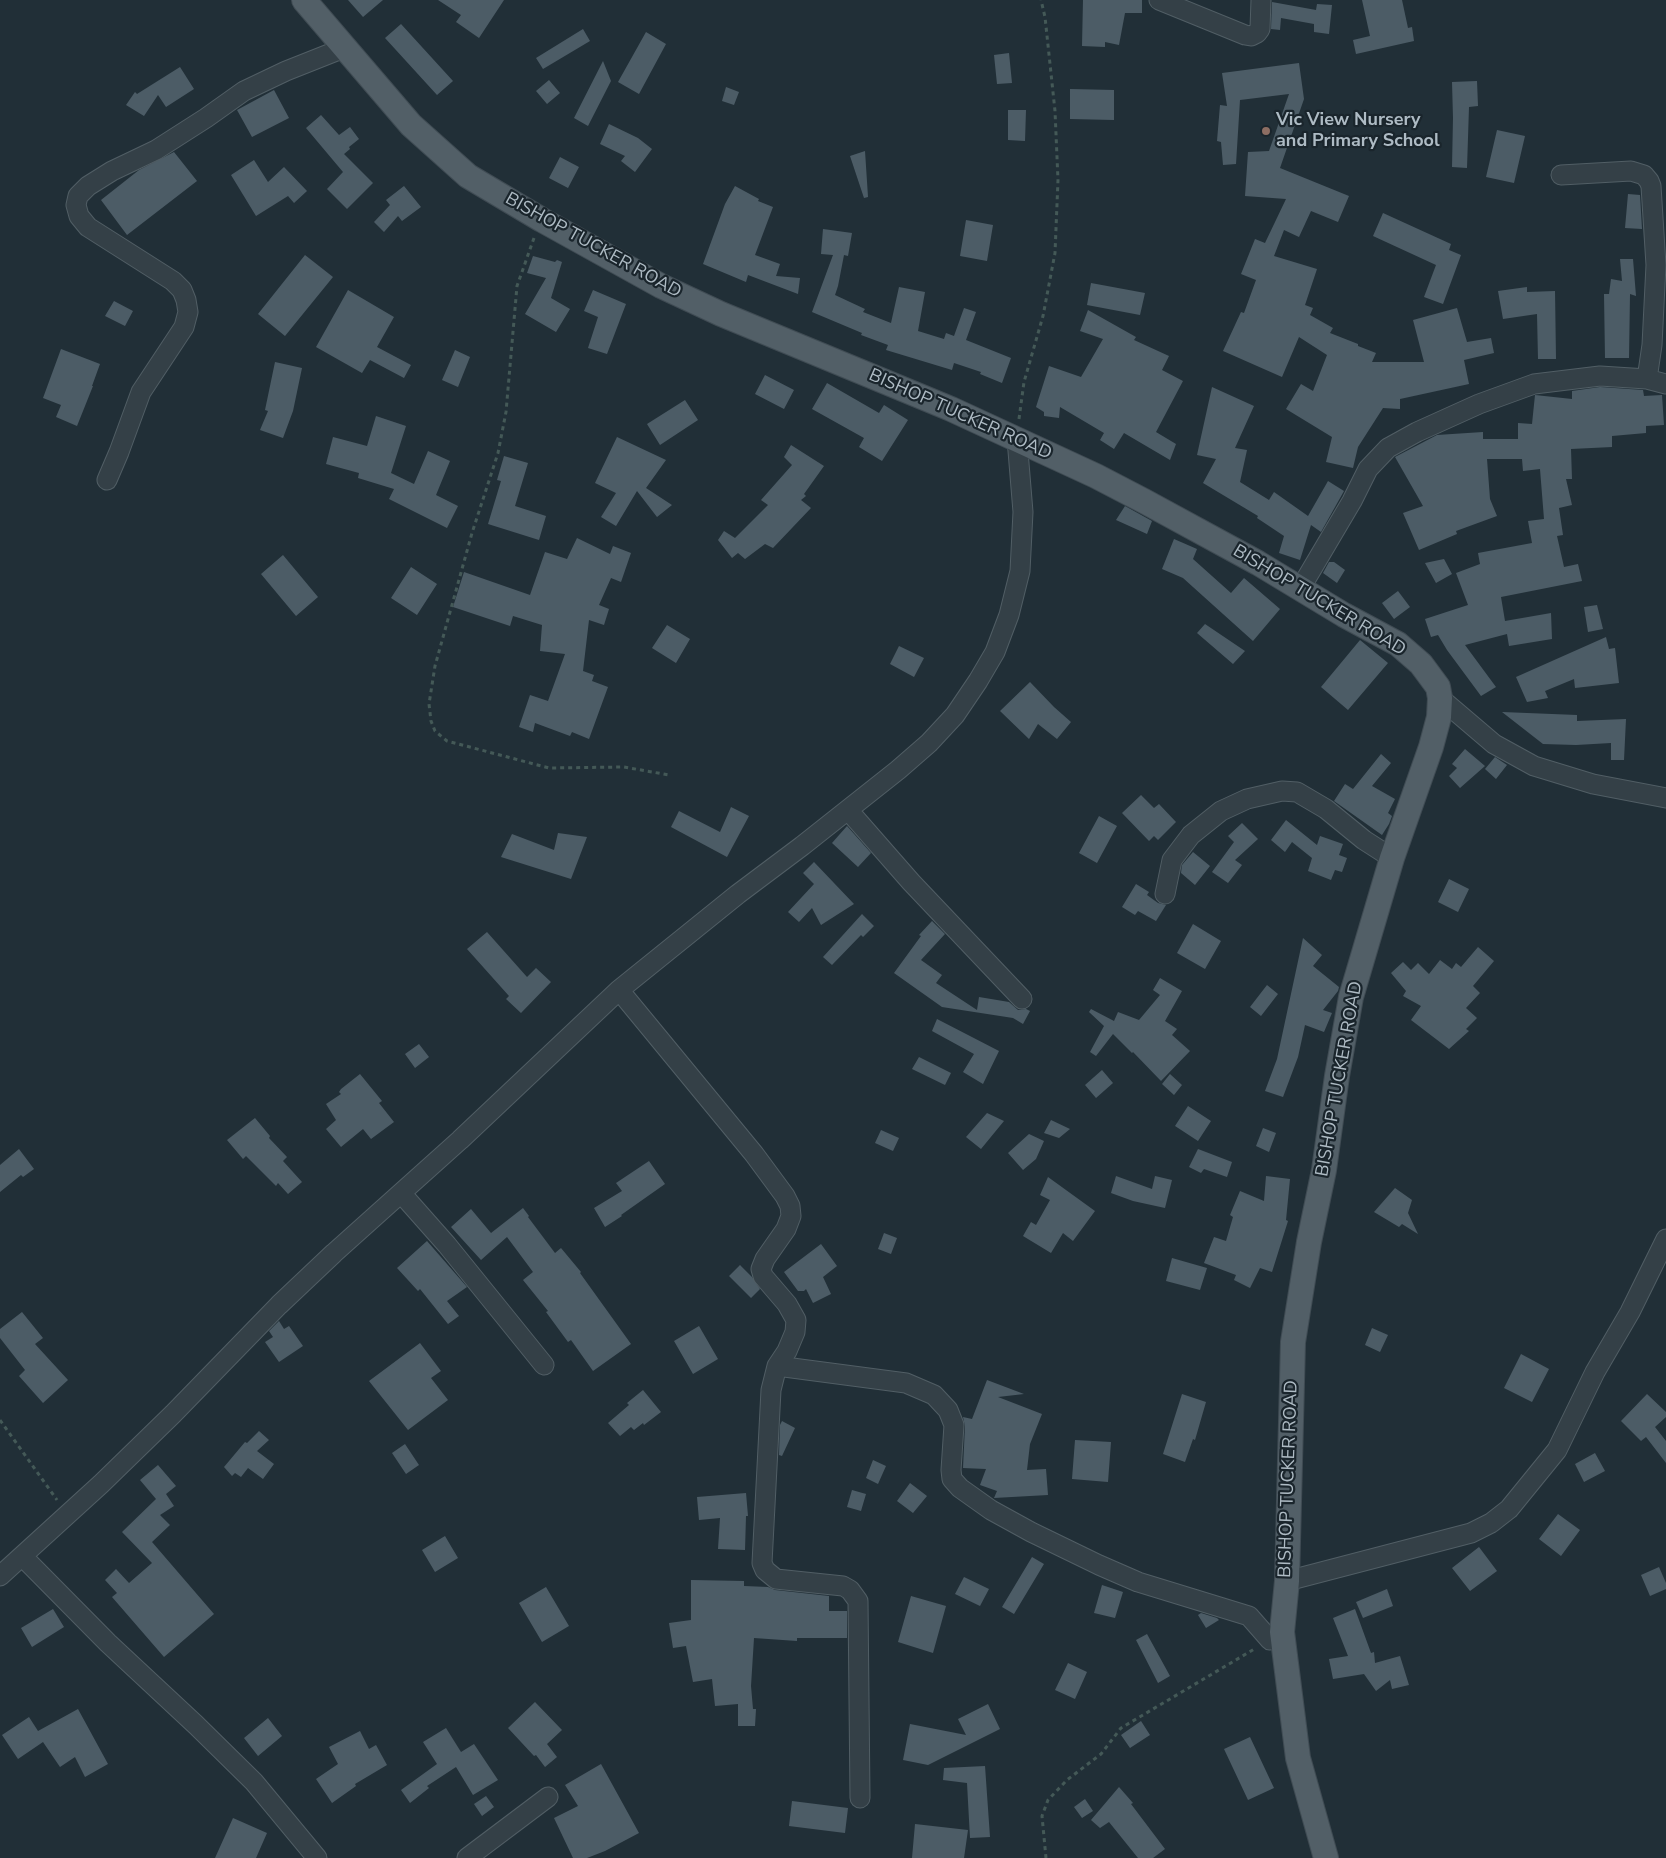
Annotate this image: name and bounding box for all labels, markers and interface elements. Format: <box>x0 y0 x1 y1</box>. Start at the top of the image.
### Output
place label: Vic View Nursery and Primary School <box>1276 110 1440 152</box>
marker: Vic View Nursery and Primary School <box>1260 125 1272 137</box>
street label: BISHOP TUCKER ROAD <box>501 189 685 303</box>
street label: BISHOP TUCKER ROAD <box>865 365 1055 465</box>
street label: BISHOP TUCKER ROAD <box>1229 541 1409 661</box>
street label: BISHOP TUCKER ROAD <box>1312 980 1368 1178</box>
street label: BISHOP TUCKER ROAD <box>1275 1380 1303 1578</box>

